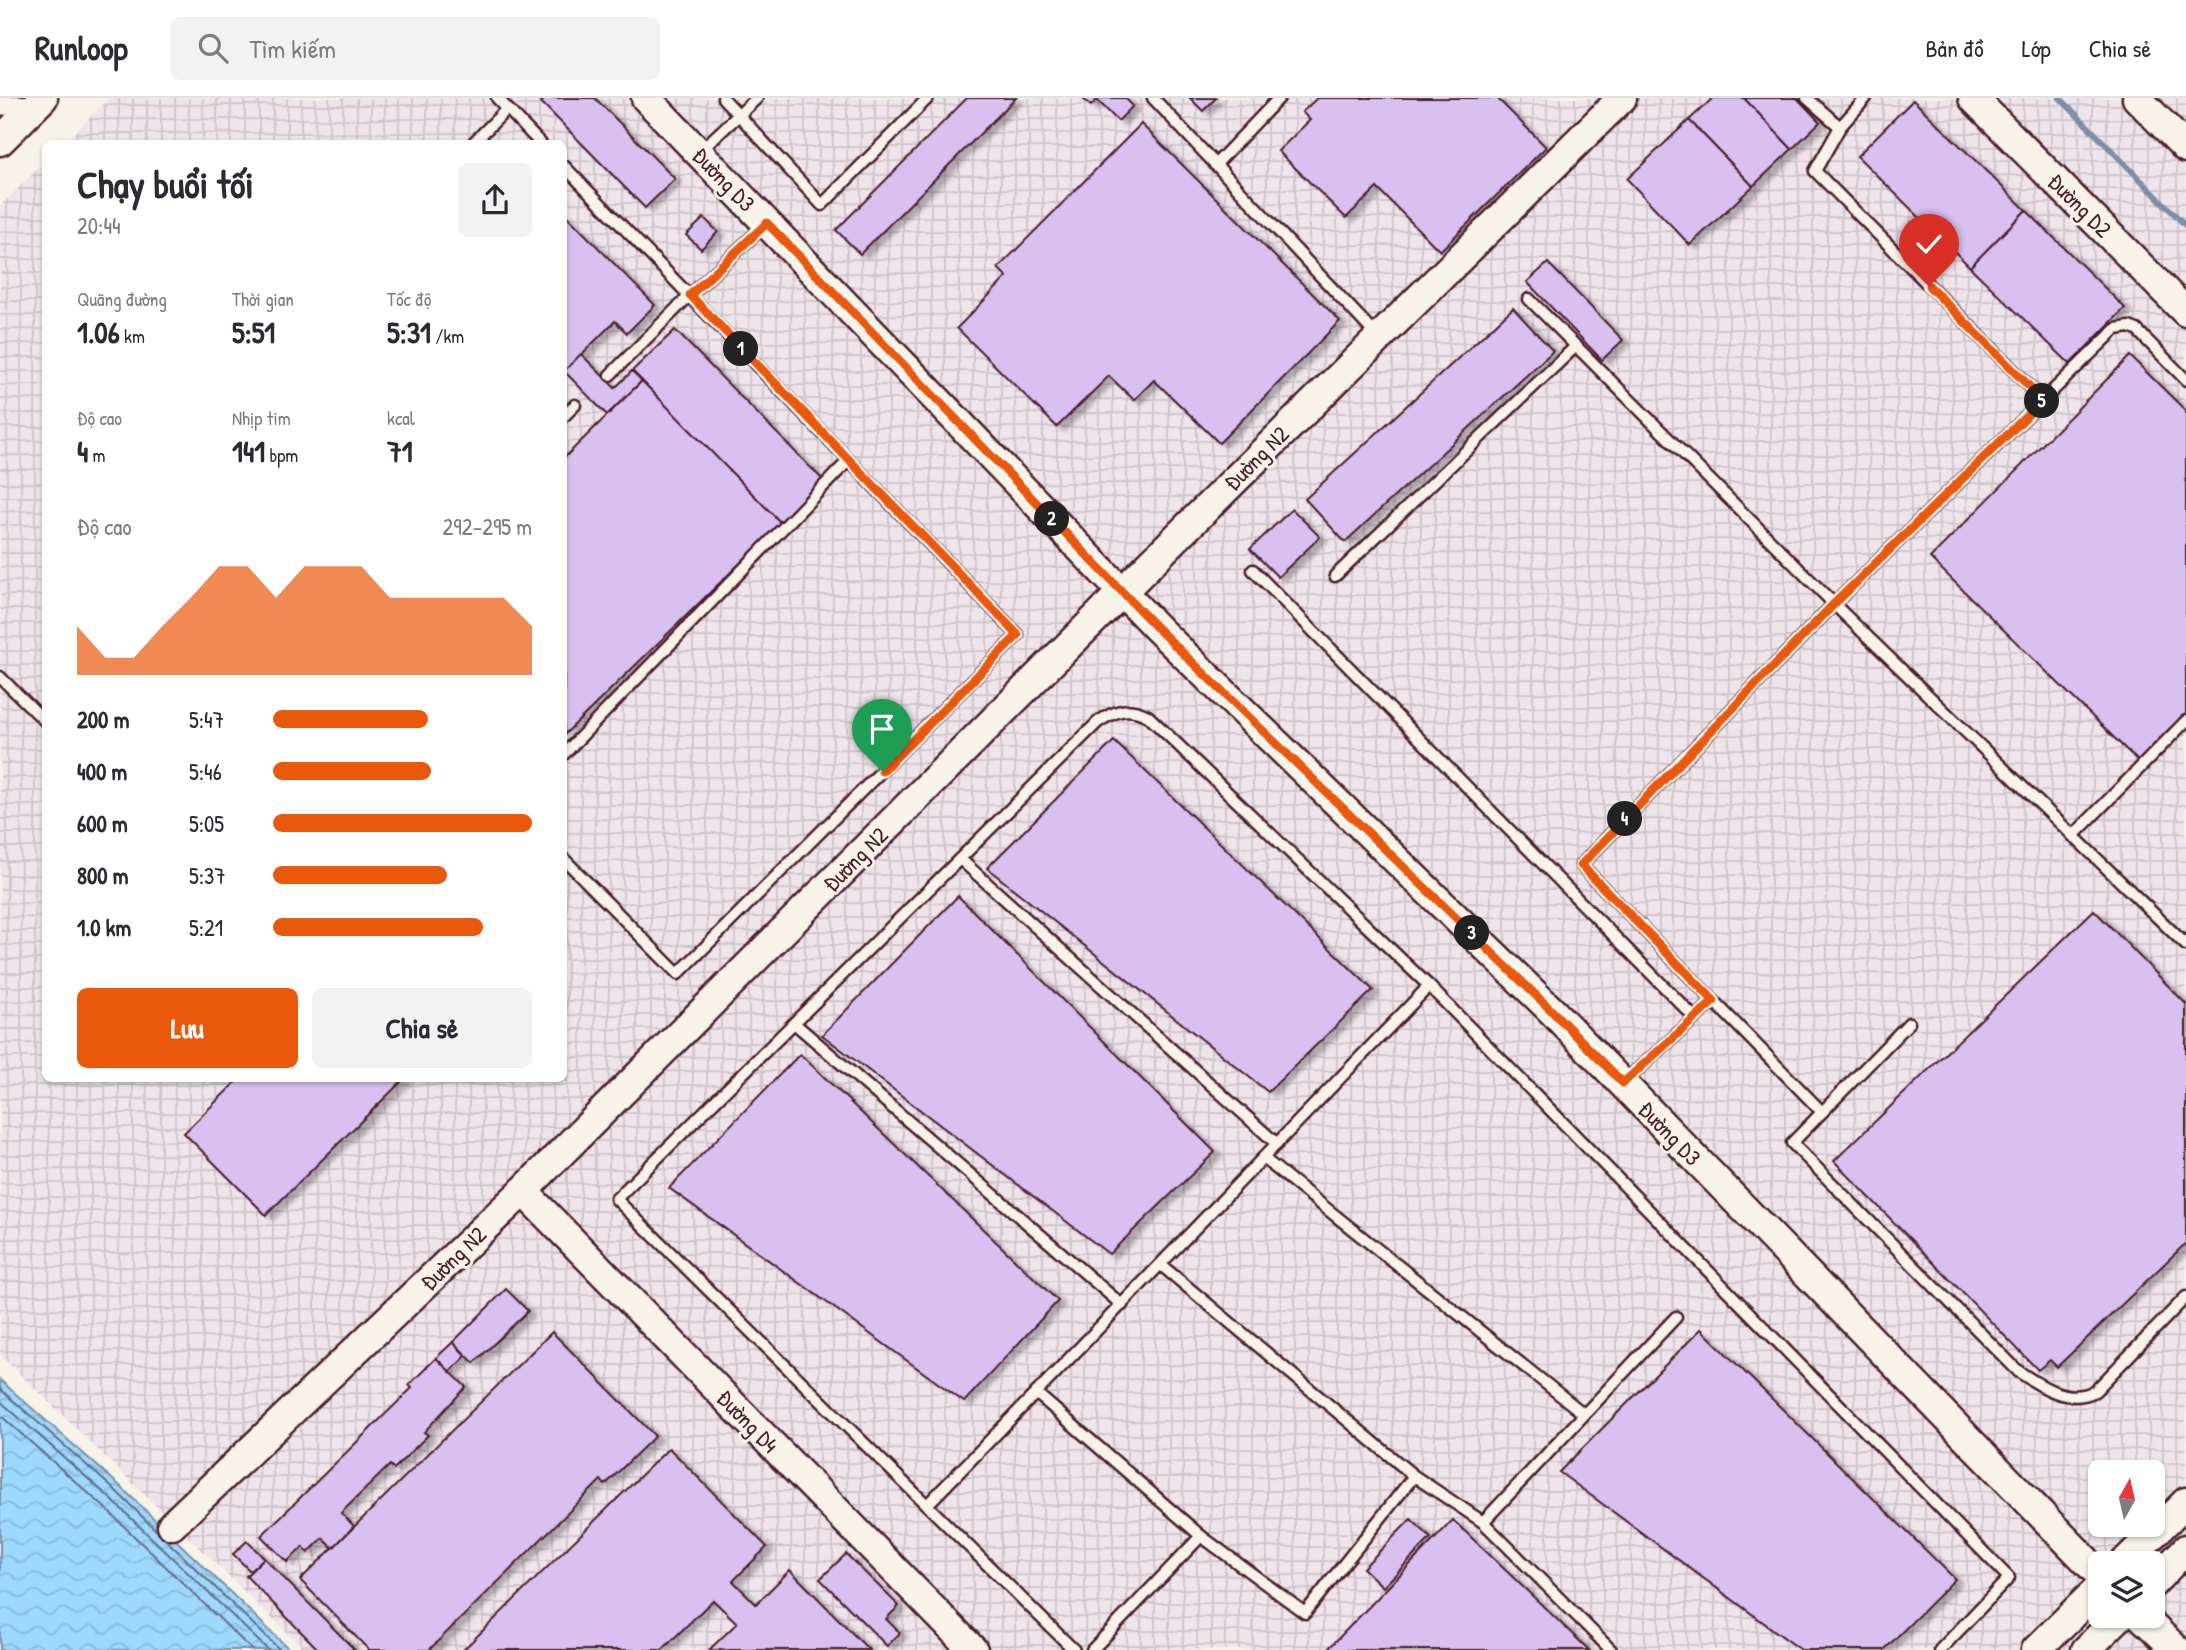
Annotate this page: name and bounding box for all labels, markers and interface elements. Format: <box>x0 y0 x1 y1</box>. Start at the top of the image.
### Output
search box <box>170 17 660 80</box>
text: Runloop <box>35 26 128 70</box>
icon: search <box>194 29 232 67</box>
text: Tìm kiếm <box>250 31 336 66</box>
text: Bản đồ <box>1925 32 1984 64</box>
text: Lớp <box>2022 32 2051 64</box>
text: Chia sẻ <box>2089 32 2151 64</box>
street label: Đường D3 <box>686 140 762 218</box>
text: Chạy buổi tối <box>77 158 254 210</box>
button: share <box>458 163 532 237</box>
street label: Đường D2 <box>2041 166 2119 244</box>
text: 20:44 <box>77 210 121 241</box>
pin <box>1899 214 1959 286</box>
icon: check <box>1910 225 1948 263</box>
text: Quãng đường <box>77 286 167 312</box>
text: Thời gian <box>232 286 294 312</box>
text: Tốc độ <box>387 286 432 312</box>
text: 1.06 <box>77 312 120 352</box>
text: 5:51 <box>232 312 275 352</box>
text: 5:31 <box>387 312 431 352</box>
text: km <box>120 323 145 349</box>
text: /km <box>431 323 464 349</box>
pin: 1 <box>724 331 758 366</box>
text: 1 <box>737 335 744 361</box>
pin: 5 <box>2024 384 2060 418</box>
text: 5 <box>2037 387 2046 413</box>
text: Độ cao <box>77 405 122 431</box>
text: Nhịp tim <box>232 405 291 431</box>
text: kcal <box>387 405 415 431</box>
street label: Đường N2 <box>1217 419 1295 497</box>
text: 4 <box>77 431 88 471</box>
text: 141 <box>232 431 265 471</box>
text: 71 <box>387 431 413 471</box>
text: m <box>88 442 106 468</box>
text: bpm <box>265 442 298 468</box>
pin: 2 <box>1034 502 1070 536</box>
text: 2 <box>1047 505 1056 531</box>
text: Độ cao <box>77 511 131 542</box>
text: 292–295 m <box>443 511 532 542</box>
pin <box>852 699 912 771</box>
text: 200 m <box>77 704 129 735</box>
text: 5:47 <box>189 704 224 735</box>
icon: arrive <box>863 710 901 748</box>
text: 400 m <box>77 756 127 787</box>
text: 5:46 <box>189 756 222 787</box>
pin: 4 <box>1608 802 1642 836</box>
text: 4 <box>1621 805 1628 831</box>
text: 600 m <box>77 808 128 839</box>
text: 5:05 <box>189 808 224 839</box>
street label: Đường N2 <box>816 820 894 898</box>
text: 800 m <box>77 860 129 891</box>
text: 5:37 <box>189 860 226 891</box>
text: 1.0 km <box>77 912 131 943</box>
text: 5:21 <box>189 912 223 943</box>
pin: 3 <box>1454 916 1490 950</box>
text: 3 <box>1467 919 1476 945</box>
button: Lưu <box>77 988 298 1068</box>
button: Chia sẻ <box>312 988 532 1068</box>
street label: Đường D3 <box>1632 1094 1708 1172</box>
street label: Đường N2 <box>413 1219 493 1297</box>
street label: Đường D4 <box>710 1383 786 1459</box>
north arrow <box>2088 1460 2165 1536</box>
map controls <box>2088 1460 2165 1628</box>
button: layers <box>2088 1551 2165 1628</box>

